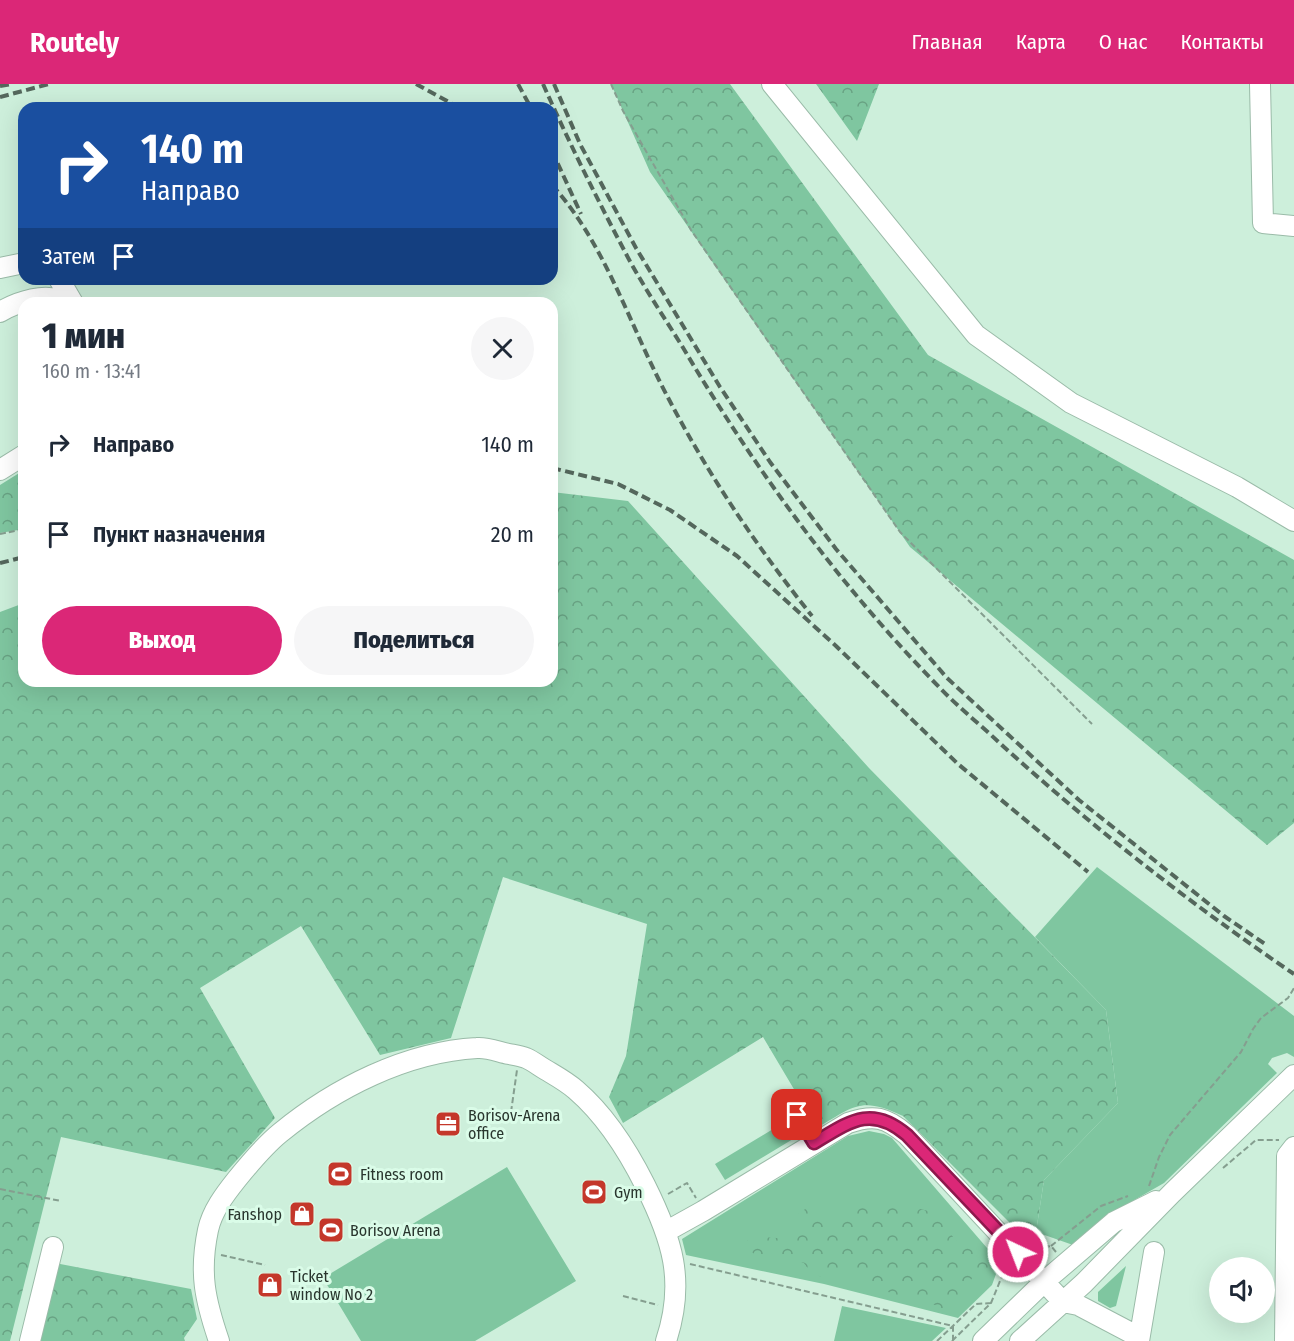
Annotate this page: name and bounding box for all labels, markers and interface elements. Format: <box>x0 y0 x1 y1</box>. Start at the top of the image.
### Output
text: Routely <box>30 26 119 59</box>
text: Главная <box>912 29 983 55</box>
text: Карта <box>1016 29 1066 55</box>
text: О нас <box>1099 29 1147 55</box>
text: Контакты <box>1180 29 1264 55</box>
text: 140 m <box>141 124 244 174</box>
icon: right <box>42 126 120 204</box>
text: Направо <box>141 175 240 207</box>
icon: arrive <box>107 240 140 273</box>
text: Затем <box>42 243 95 270</box>
text: 1 мин <box>42 314 125 358</box>
button: close <box>471 317 534 380</box>
text: 160 m · 13:41 <box>42 359 141 383</box>
icon: right <box>42 428 75 461</box>
text: Направо <box>93 431 174 458</box>
text: 140 m <box>481 431 534 458</box>
icon: arrive <box>42 518 75 551</box>
text: Пункт назначения <box>93 521 265 548</box>
text: 20 m <box>491 521 534 548</box>
button: Выход <box>42 606 282 675</box>
button: Поделиться <box>294 606 534 675</box>
pin <box>771 1089 822 1140</box>
icon: arrive <box>780 1098 813 1131</box>
place label: Borisov-Arena office <box>468 1106 561 1143</box>
office icon: Borisov-Arena office <box>433 1109 463 1139</box>
sports icon: Fitness room <box>325 1159 355 1189</box>
place label: Fitness room <box>360 1165 444 1184</box>
sports icon: Gym <box>579 1177 609 1207</box>
place label: Gym <box>614 1183 643 1202</box>
shop icon: Fanshop <box>287 1199 317 1229</box>
place label: Fanshop <box>227 1205 282 1224</box>
sports icon: Borisov Arena <box>316 1215 346 1245</box>
position arrow <box>986 1220 1050 1284</box>
place label: Borisov Arena <box>350 1221 441 1240</box>
map controls <box>1209 1257 1275 1323</box>
button: sound <box>1209 1257 1275 1323</box>
place label: Ticket window No 2 <box>290 1267 373 1304</box>
shop icon: Ticket window No 2 <box>255 1270 285 1300</box>

